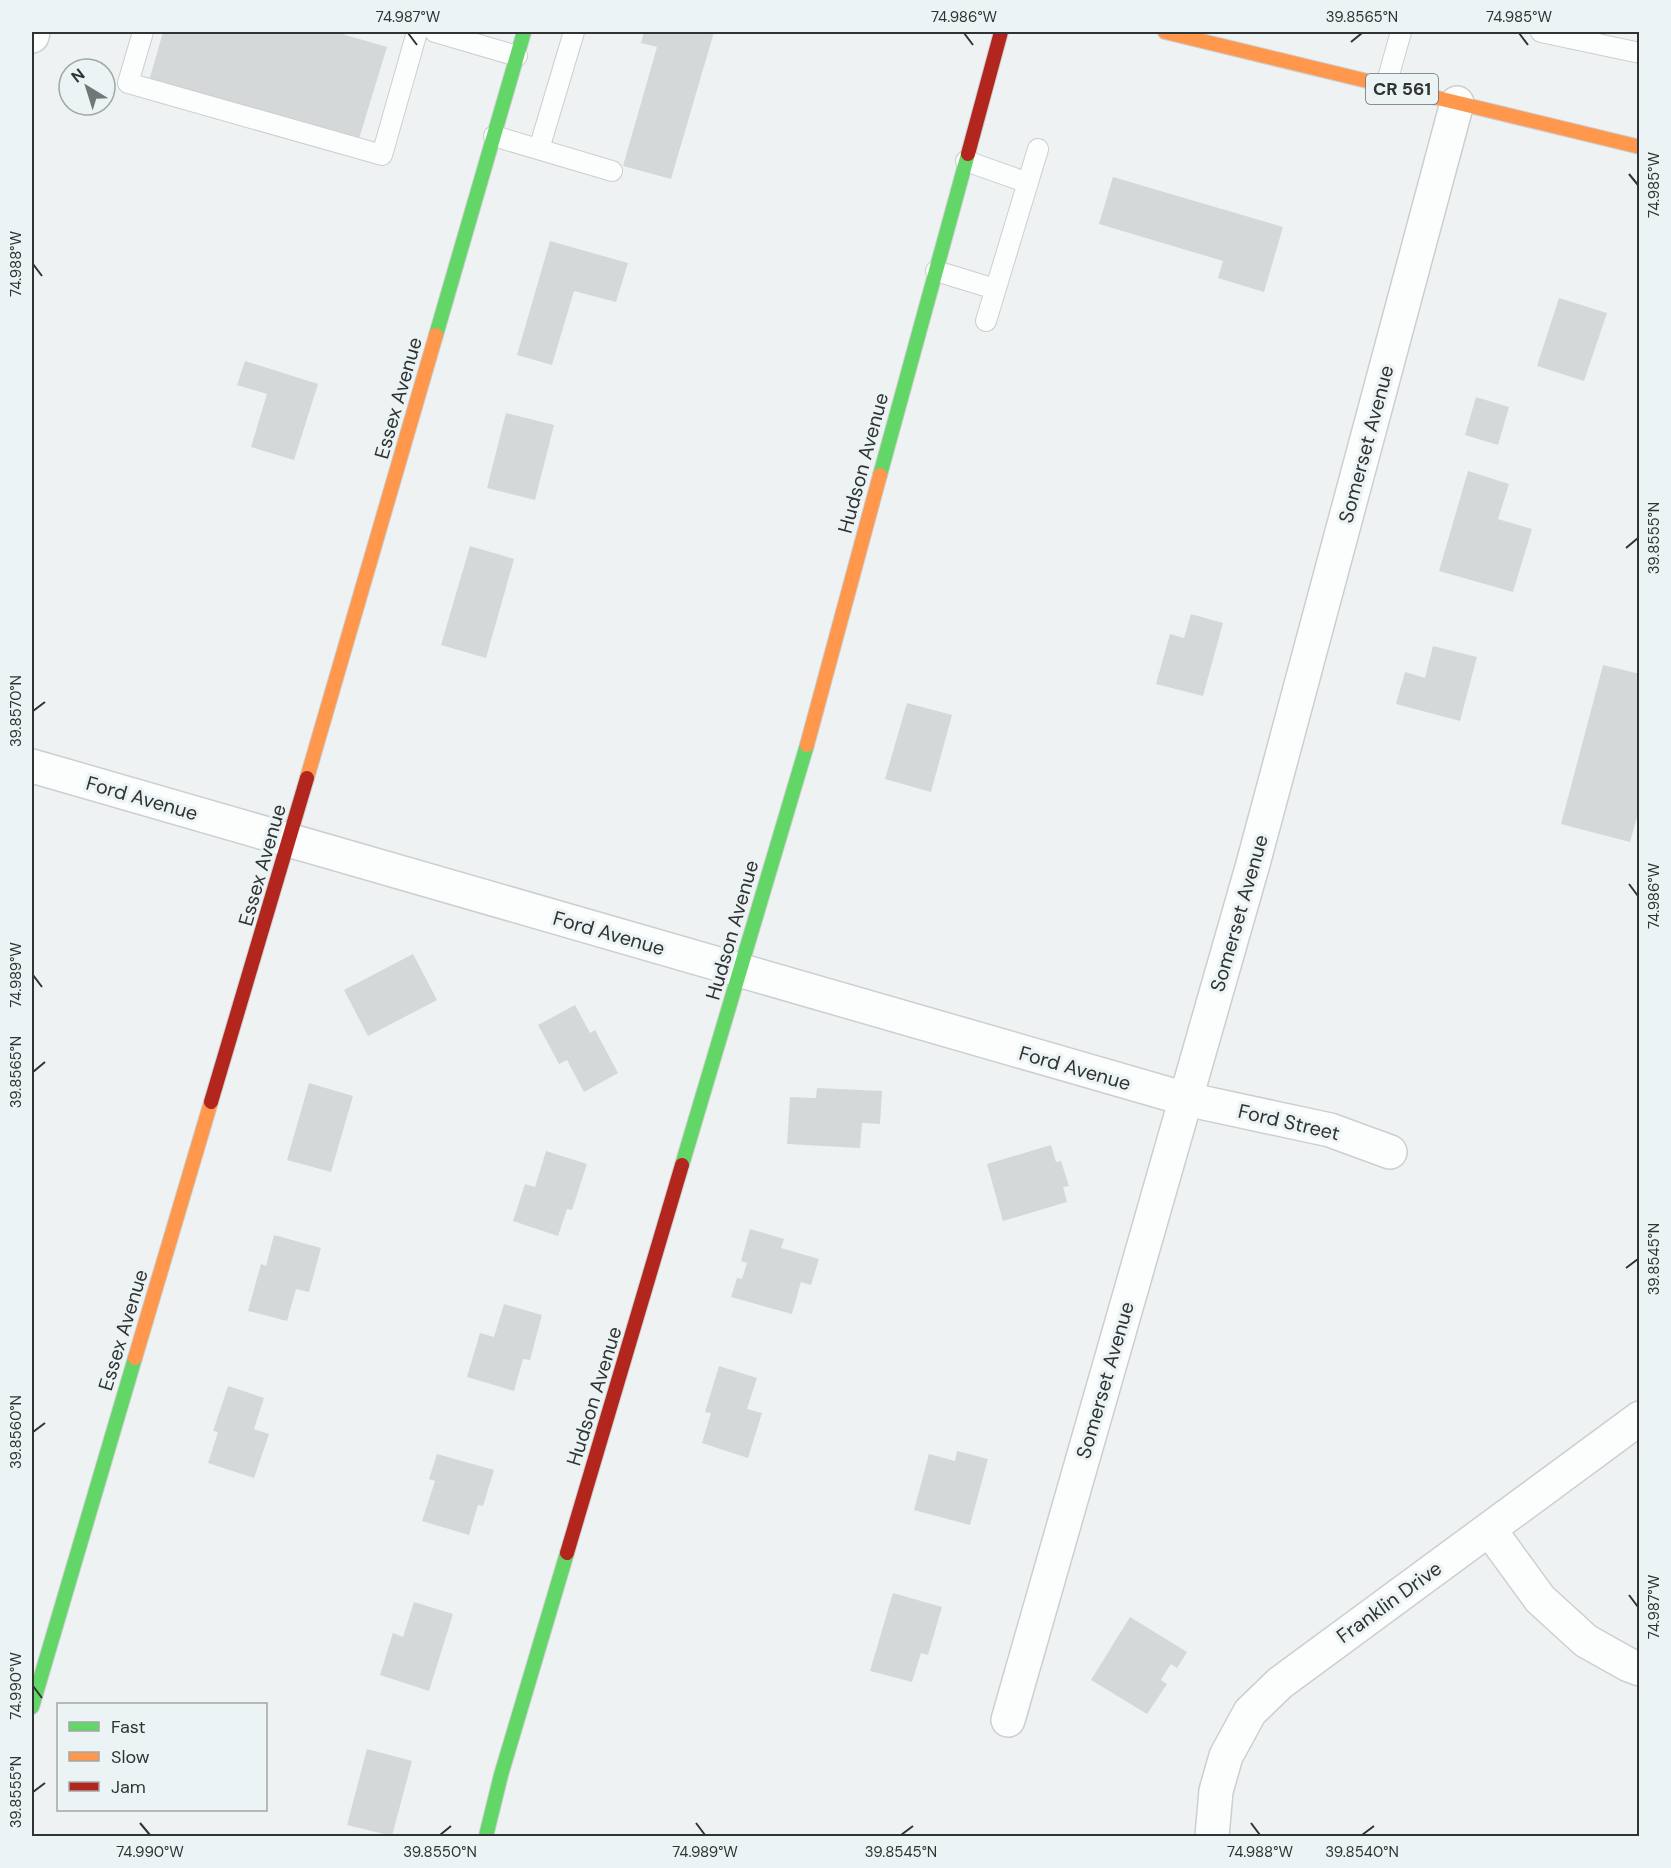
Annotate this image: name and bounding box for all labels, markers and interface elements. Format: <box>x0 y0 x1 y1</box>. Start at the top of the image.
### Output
text: 74.987°W <box>376 7 441 27</box>
text: 74.986°W <box>931 7 998 27</box>
text: 39.8565°N <box>1326 7 1398 27</box>
text: 74.985°W <box>1486 7 1552 27</box>
north arrow <box>57 57 117 117</box>
text: N <box>67 64 89 87</box>
road number: CR 561 <box>1366 74 1438 104</box>
text: 74.985°W <box>1644 152 1664 218</box>
text: 74.988°W <box>6 231 26 297</box>
street label: Essex Avenue <box>368 334 428 462</box>
street label: Somerset Avenue <box>1332 362 1400 526</box>
street label: Hudson Avenue <box>832 390 894 536</box>
text: 39.8555°N <box>1644 502 1664 574</box>
text: 39.8570°N <box>6 675 26 747</box>
street label: Ford Avenue <box>83 770 201 826</box>
street label: Essex Avenue <box>232 801 292 929</box>
street label: Somerset Avenue <box>1204 831 1274 995</box>
street label: Hudson Avenue <box>700 857 764 1003</box>
text: 74.986°W <box>1644 862 1664 929</box>
street label: Ford Avenue <box>550 905 668 961</box>
text: 74.989°W <box>6 942 26 1008</box>
text: 39.8565°N <box>6 1036 26 1108</box>
street label: Ford Avenue <box>1016 1040 1134 1096</box>
street label: Ford Street <box>1236 1098 1343 1146</box>
text: 39.8545°N <box>1644 1223 1664 1295</box>
street label: Essex Avenue <box>92 1266 154 1394</box>
street label: Somerset Avenue <box>1070 1298 1140 1462</box>
street label: Hudson Avenue <box>560 1323 628 1469</box>
text: 39.8560°N <box>6 1395 26 1469</box>
street label: Franklin Drive <box>1331 1555 1447 1649</box>
text: 74.987°W <box>1644 1574 1664 1639</box>
text: 74.990°W <box>6 1652 26 1720</box>
legend <box>57 1703 267 1811</box>
text: Fast <box>111 1715 146 1739</box>
text: Slow <box>111 1745 150 1769</box>
text: 39.8555°N <box>6 1756 26 1828</box>
text: Jam <box>111 1775 146 1799</box>
text: 74.990°W <box>116 1842 184 1862</box>
text: 39.8550°N <box>403 1842 477 1862</box>
text: 74.989°W <box>672 1842 738 1862</box>
text: 39.8545°N <box>865 1842 937 1862</box>
text: 74.988°W <box>1227 1842 1293 1862</box>
text: 39.8540°N <box>1325 1842 1399 1862</box>

